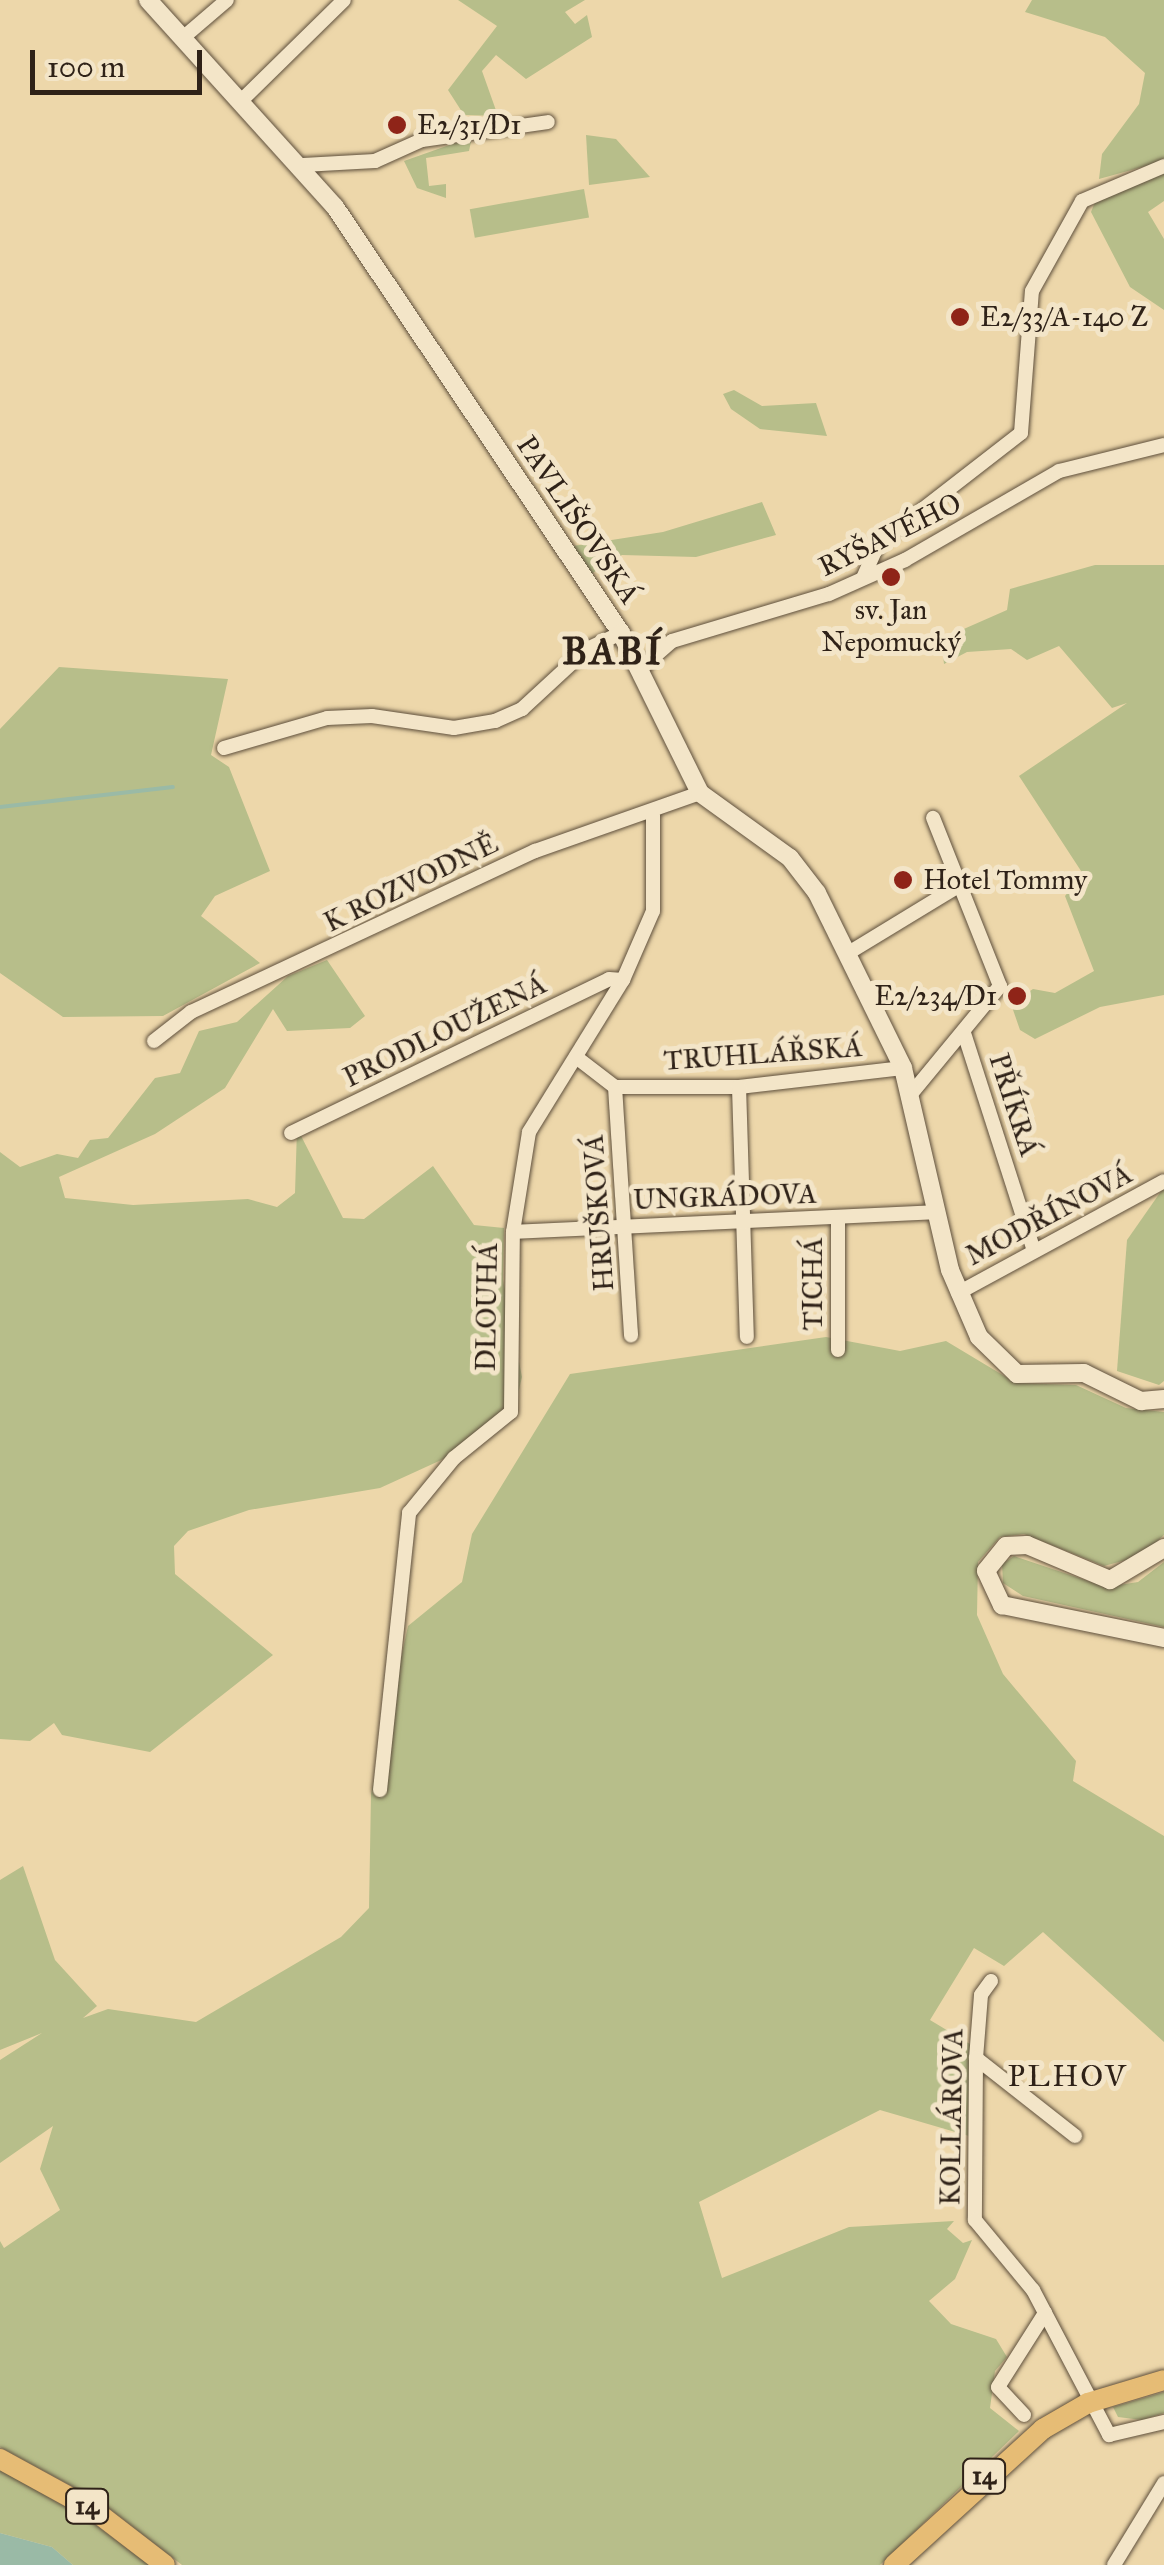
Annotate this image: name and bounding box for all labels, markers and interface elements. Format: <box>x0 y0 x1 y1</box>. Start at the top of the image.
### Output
scale bar <box>35 30 208 92</box>
text: 100 m <box>47 49 125 85</box>
place label: E2/31/D1 <box>417 108 521 142</box>
marker: E2/31/D1 <box>386 114 408 136</box>
place label: E2/33/A-140 Z <box>980 300 1148 334</box>
marker: E2/33/A-140 Z <box>949 306 971 328</box>
street label: PAVLIŠOVSKÁ <box>510 430 646 610</box>
street label: RYŠAVÉHO <box>813 486 967 584</box>
marker: sv. Jan Nepomucký <box>880 566 902 588</box>
place label: sv. Jan Nepomucký <box>821 593 961 659</box>
district label: BABÍ <box>562 629 664 675</box>
street label: K ROZVODNĚ <box>319 826 503 940</box>
place label: Hotel Tommy <box>923 863 1087 897</box>
marker: Hotel Tommy <box>892 869 914 891</box>
street label: PRODLOUŽENÁ <box>338 967 552 1095</box>
place label: E2/234/D1 <box>874 979 997 1013</box>
marker: E2/234/D1 <box>1006 985 1028 1007</box>
street label: TRUHLÁŘSKÁ <box>662 1030 864 1078</box>
street label: PŘÍKRÁ <box>982 1049 1046 1161</box>
street label: HRUŠKOVÁ <box>577 1133 621 1293</box>
street label: MODŘÍNOVÁ <box>960 1157 1138 1273</box>
street label: UNGRÁDOVA <box>633 1177 817 1217</box>
street label: TICHÁ <box>796 1237 830 1331</box>
street label: DLOUHÁ <box>469 1242 505 1372</box>
street label: KOLLÁROVA <box>934 2028 970 2206</box>
district label: PLHOV <box>1008 2058 1128 2094</box>
road number: 14 <box>962 2456 1006 2496</box>
road number: 14 <box>64 2486 110 2526</box>

